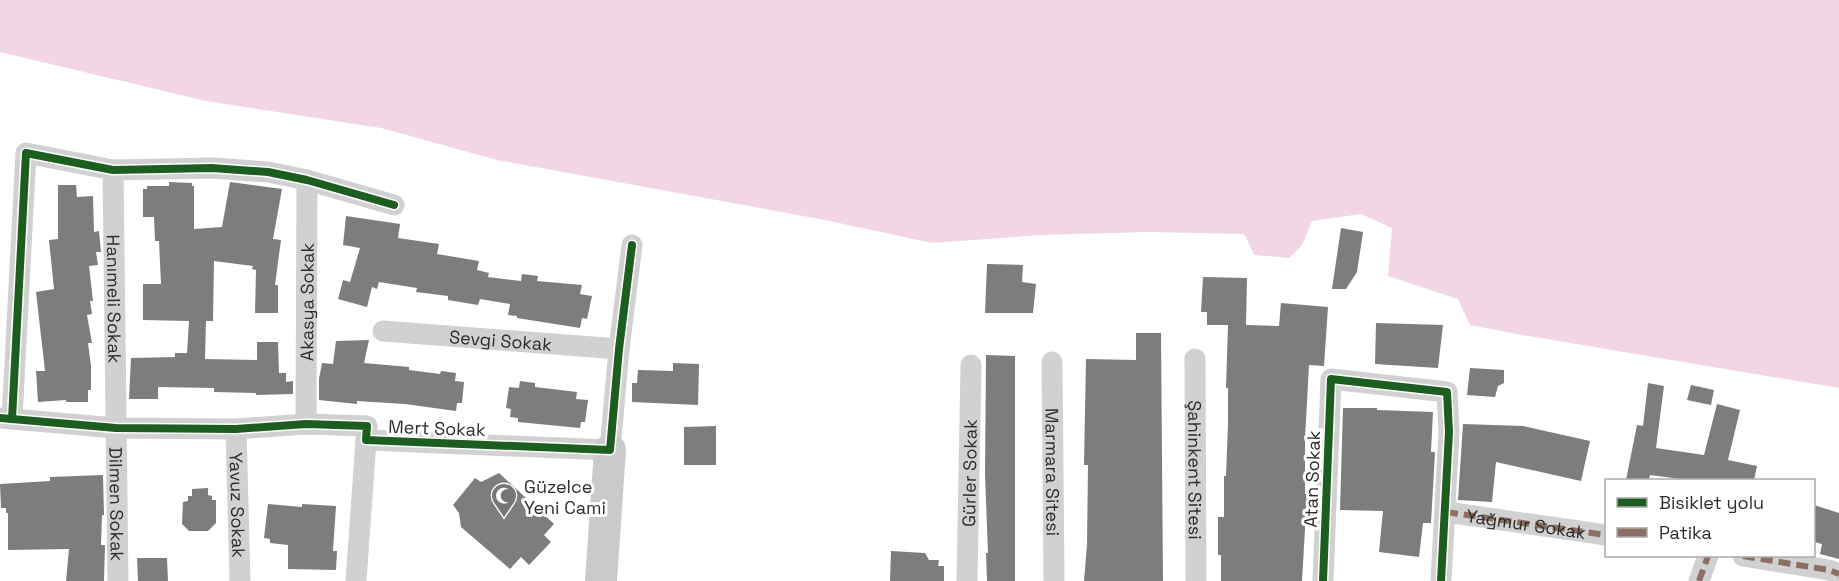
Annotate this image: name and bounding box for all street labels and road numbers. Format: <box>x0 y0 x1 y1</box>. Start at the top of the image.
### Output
street label: Hanımeli Sokak <box>102 234 127 364</box>
street label: Akasya Sokak <box>295 242 318 361</box>
street label: Sevgi Sokak <box>448 325 553 355</box>
street label: Şahinkent Sitesi <box>1184 400 1207 540</box>
street label: Marmara Sitesi <box>1041 408 1065 536</box>
street label: Mert Sokak <box>388 415 486 441</box>
street label: Gürler Sokak <box>957 419 982 527</box>
street label: Atan Sokak <box>1299 430 1325 528</box>
street label: Dilmen Sokak <box>105 447 129 562</box>
street label: Yavuz Sokak <box>225 452 251 558</box>
street label: Yağmur Sokak <box>1465 504 1588 544</box>

